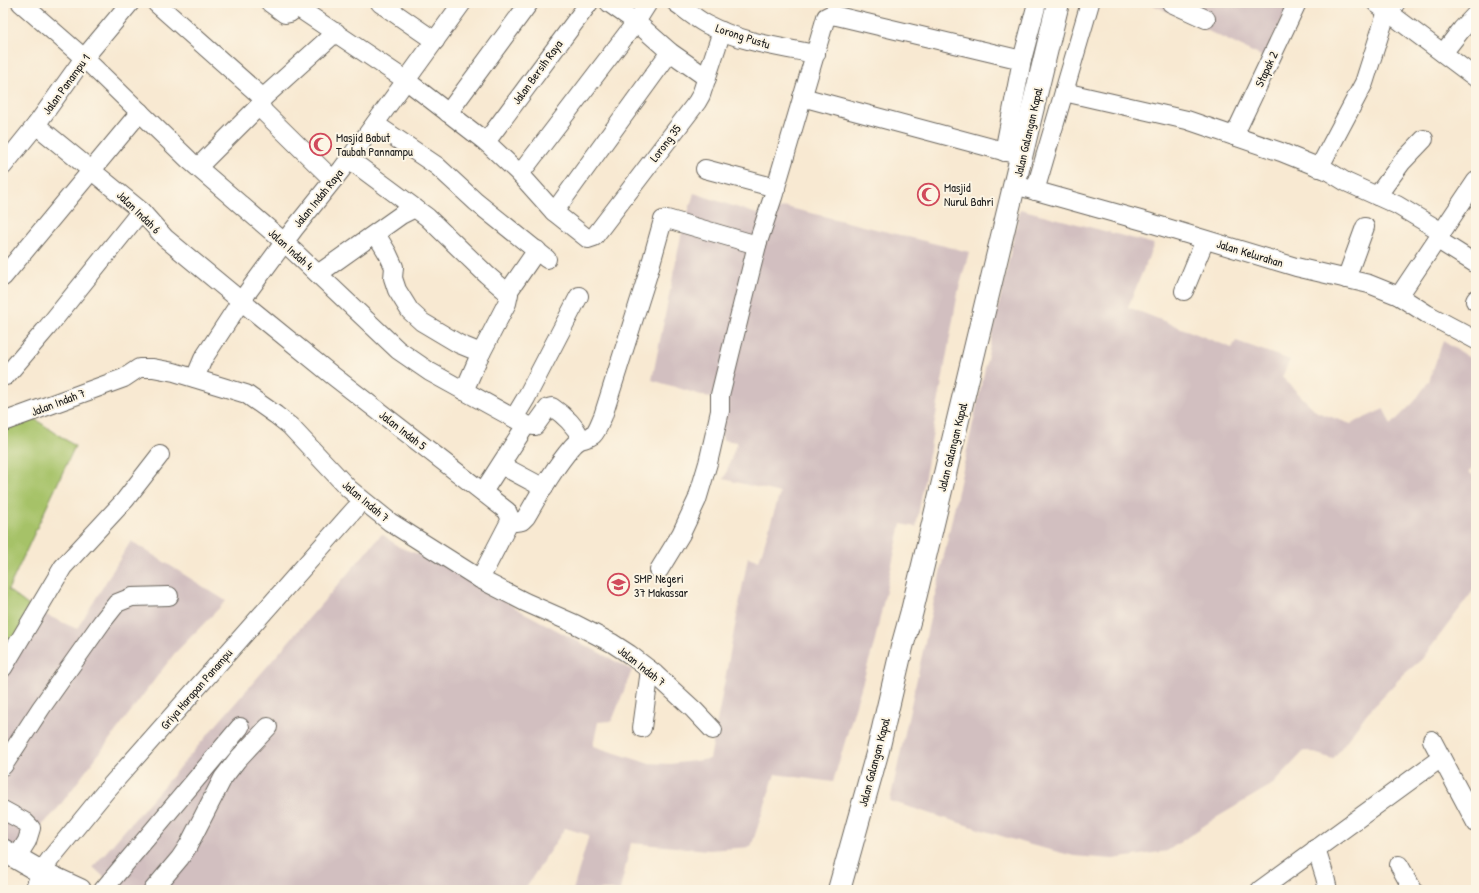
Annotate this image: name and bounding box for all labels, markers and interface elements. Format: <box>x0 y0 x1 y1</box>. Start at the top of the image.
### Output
street label: Lorong Pustu <box>714 19 773 53</box>
street label: Jalan Bersih Raya <box>508 36 566 108</box>
street label: Stapak 2 <box>1250 48 1282 90</box>
street label: Jalan Panampu 1 <box>38 50 94 118</box>
street label: Jalan Galangan Kapal <box>1009 85 1047 178</box>
street label: Lorong 35 <box>645 121 685 165</box>
place label: Masjid Babut Taubah Pannampu <box>336 129 413 160</box>
mosque icon: Masjid Babut Taubah Pannampu <box>308 131 334 157</box>
street label: Jalan Indah Raya <box>289 165 347 231</box>
place label: Masjid Nurul Bahri <box>944 179 994 210</box>
mosque icon: Masjid Nurul Bahri <box>916 181 942 207</box>
street label: Jalan Indah 6 <box>113 187 165 238</box>
street label: Jalan Indah 4 <box>265 224 318 274</box>
street label: Jalan Kelurahan <box>1215 235 1285 271</box>
street label: Jalan Indah 7 <box>29 384 88 420</box>
street label: Jalan Galangan Kapal <box>933 400 971 493</box>
street label: Jalan Indah 5 <box>376 406 430 454</box>
street label: Jalan Indah 7 <box>339 476 393 526</box>
place label: SMP Negeri 37 Makassar <box>634 570 689 601</box>
school or university icon: SMP Negeri 37 Makassar <box>606 572 632 598</box>
street label: Jalan Indah 7 <box>614 642 670 690</box>
street label: Griya Harapan Panampu <box>156 645 236 733</box>
street label: Jalan Galangan Kapal <box>854 715 894 808</box>

